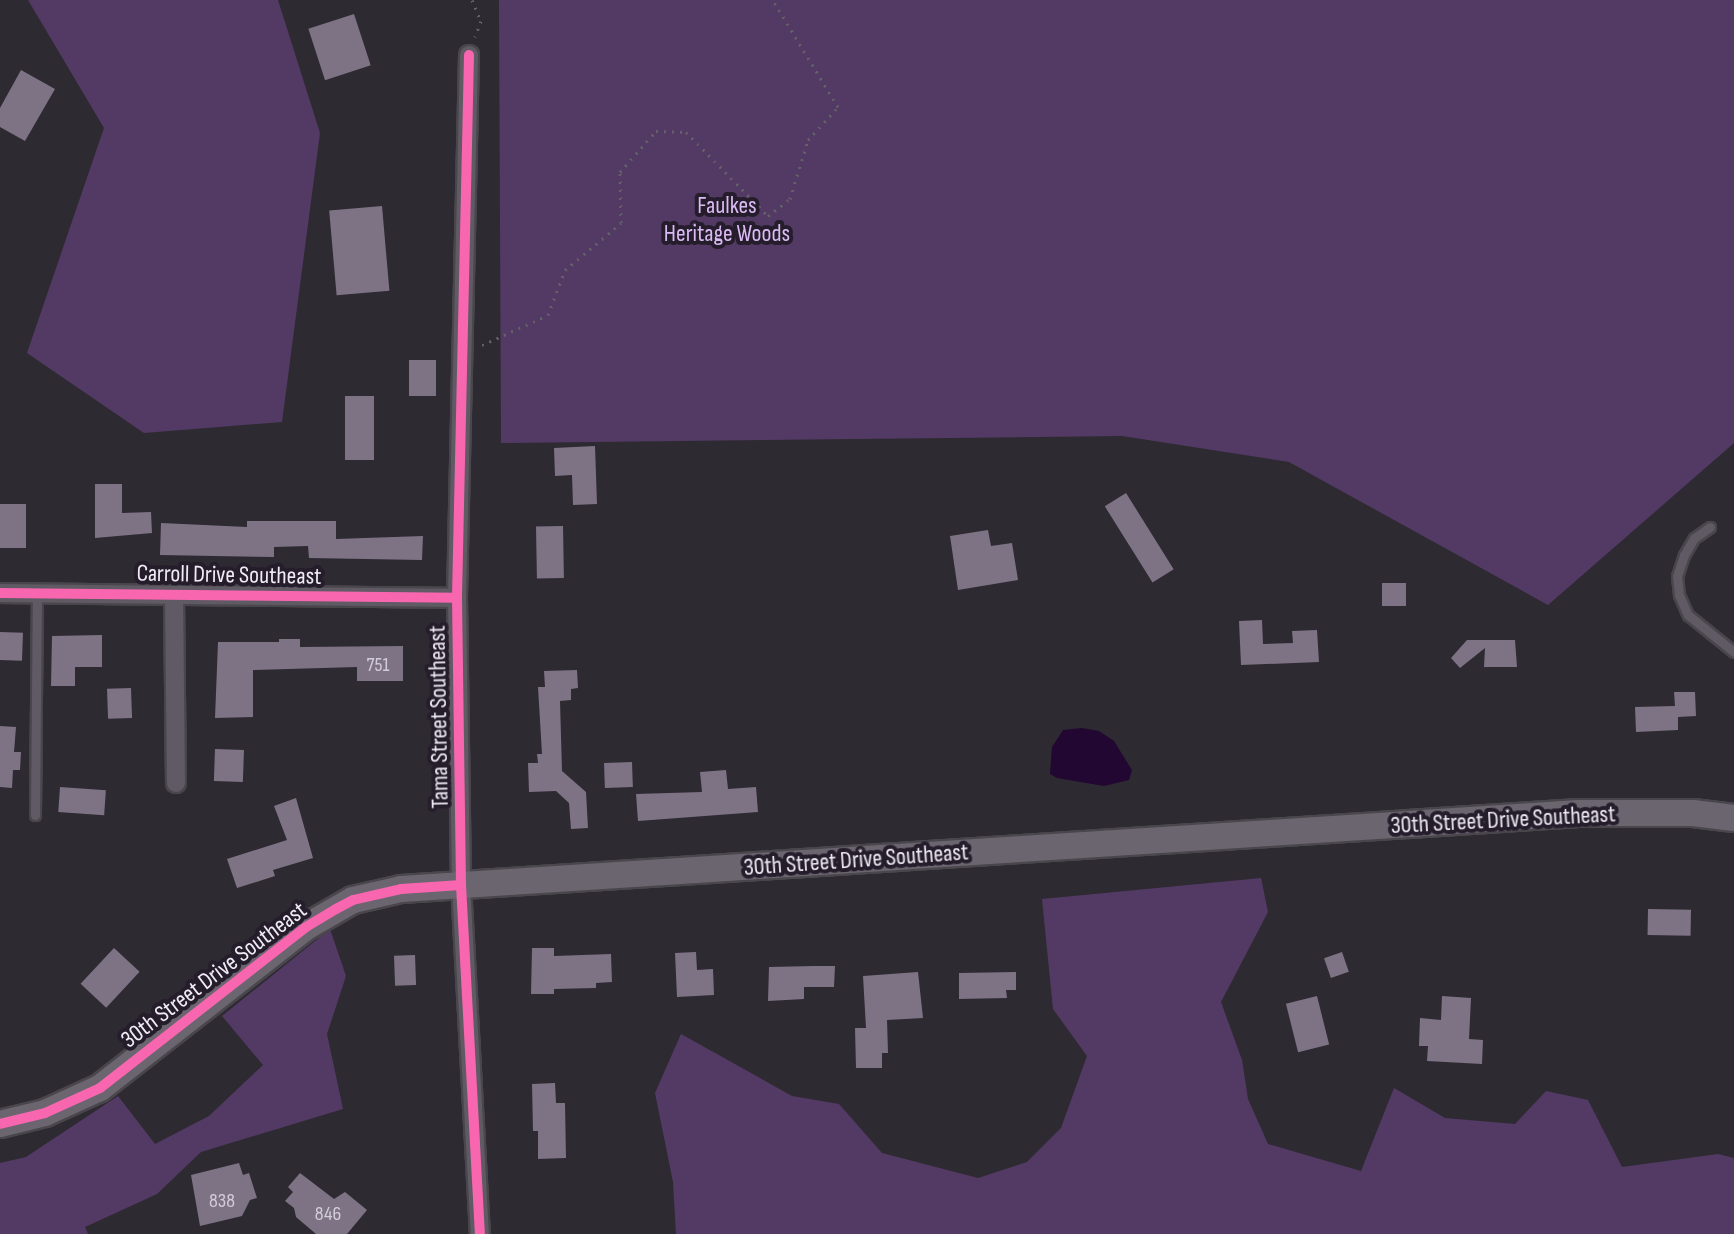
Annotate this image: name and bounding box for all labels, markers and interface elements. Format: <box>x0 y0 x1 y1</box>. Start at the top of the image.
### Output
park label: Faulkes Heritage Woods <box>664 192 790 248</box>
street label: Carroll Drive Southeast <box>136 559 322 591</box>
street label: Tama Street Southeast <box>423 625 455 809</box>
house number: 751 <box>366 653 390 677</box>
street label: 30th Street Drive Southeast <box>1390 800 1616 840</box>
street label: 30th Street Drive Southeast <box>743 838 969 882</box>
street label: 30th Street Drive Southeast <box>115 896 313 1054</box>
house number: 838 <box>209 1189 235 1213</box>
house number: 846 <box>315 1202 341 1226</box>

